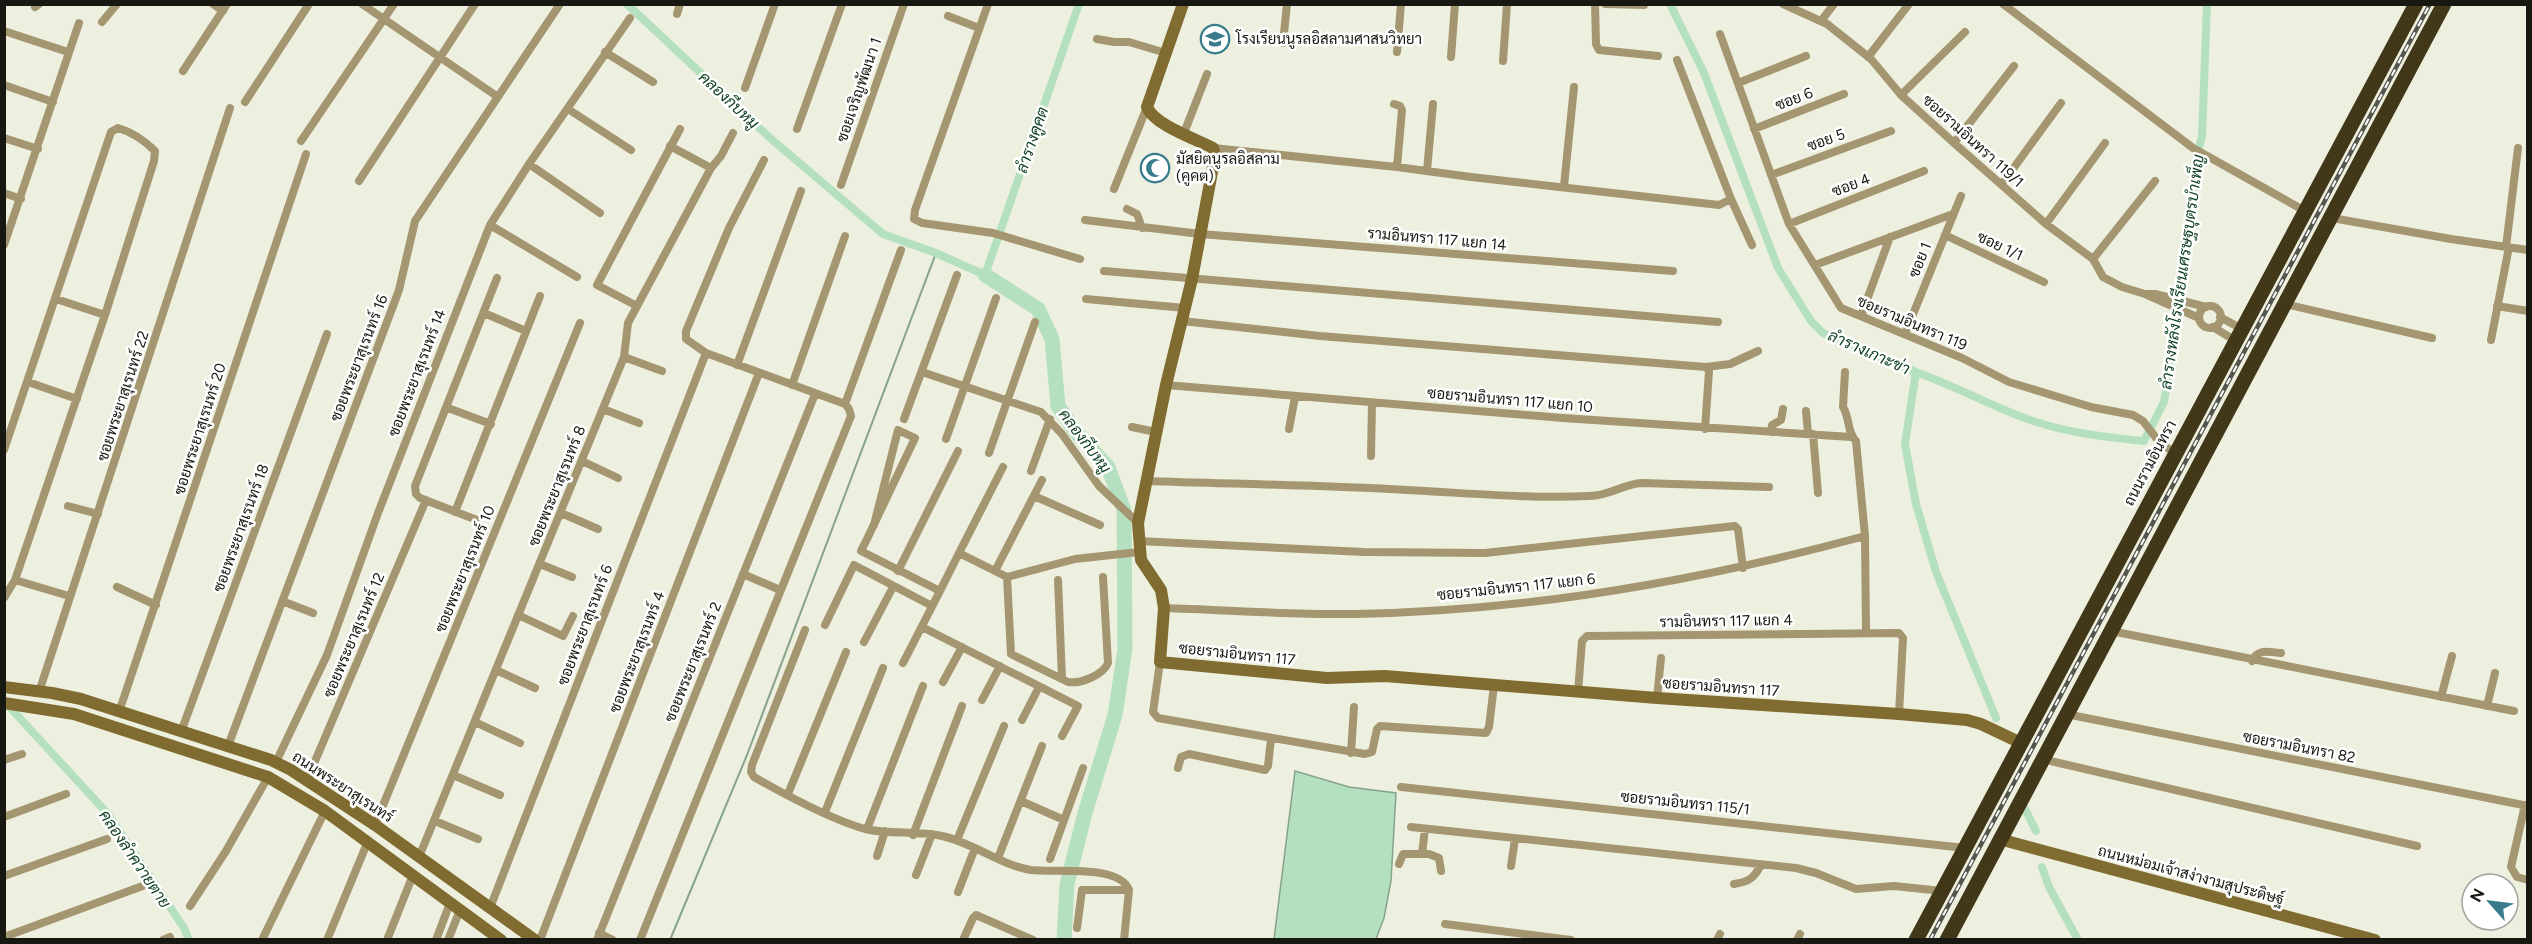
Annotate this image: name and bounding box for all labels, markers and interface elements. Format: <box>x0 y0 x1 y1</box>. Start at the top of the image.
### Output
school or university icon: โรงเรียนนูรลอิสลามศาสนวิทยา <box>1199 23 1231 55</box>
place label: โรงเรียนนูรลอิสลามศาสนวิทยา <box>1235 29 1422 49</box>
street label: ซอยเจริญพัฒนา 1 <box>833 35 885 145</box>
water label: คลองกีบหมู <box>694 66 764 134</box>
street label: ซอย 6 <box>1773 83 1816 114</box>
street label: ซอยรามอินทรา 119/1 <box>1919 91 2027 191</box>
water label: ลำรางคูคต <box>1012 104 1054 176</box>
street label: ซอย 5 <box>1805 125 1847 155</box>
place label: มัสยิตนูรลอิสลาม (คูคต) <box>1176 150 1280 186</box>
mosque icon: มัสยิตนูรลอิสลาม (คูคต) <box>1139 152 1171 184</box>
water label: ลำรางหลังโรงเรียนเศรษฐบุตรบำเพ็ญ <box>2152 152 2210 391</box>
street label: ซอย 4 <box>1829 169 1873 201</box>
street label: รามอินทรา 117 แยก 14 <box>1367 224 1507 254</box>
street label: ซอย 1/1 <box>1974 228 2026 264</box>
street label: ซอย 1 <box>1905 240 1935 280</box>
street label: ซอยพระยาสุเรนทร์ 16 <box>326 291 393 425</box>
street label: ซอยรามอินทรา 119 <box>1854 292 1970 354</box>
street label: ซอยพระยาสุเรนทร์ 14 <box>383 306 451 440</box>
water label: ลำรางเกาะข่า <box>1825 325 1913 379</box>
street label: ซอยพระยาสุเรนทร์ 22 <box>92 328 155 464</box>
street label: ซอยพระยาสุเรนทร์ 20 <box>169 361 232 498</box>
street label: ซอยรามอินทรา 117 แยก 10 <box>1426 384 1594 416</box>
water label: คลองกีบหมู <box>1053 404 1117 478</box>
street label: ถนนรามอินทรา <box>2120 417 2180 509</box>
street label: ซอยพระยาสุเรนทร์ 8 <box>524 423 591 550</box>
street label: ซอยพระยาสุเรนทร์ 18 <box>209 461 274 595</box>
street label: ซอยพระยาสุเรนทร์ 10 <box>430 503 501 636</box>
street label: ซอยพระยาสุเรนทร์ 6 <box>553 561 618 689</box>
street label: ซอยพระยาสุเรนทร์ 12 <box>319 569 390 701</box>
street label: ซอยรามอินทรา 117 แยก 6 <box>1436 570 1597 604</box>
street label: ซอยพระยาสุเรนทร์ 4 <box>605 588 670 716</box>
street label: ซอยพระยาสุเรนทร์ 2 <box>660 599 727 725</box>
street label: รามอินทรา 117 แยก 4 <box>1659 611 1793 631</box>
street label: ซอยรามอินทรา 117 <box>1178 639 1296 669</box>
street label: ซอยรามอินทรา 117 <box>1662 674 1780 700</box>
street label: ซอยรามอินทรา 82 <box>2241 727 2357 767</box>
street label: ถนนพระยาสุเรนทร์ <box>288 747 398 828</box>
street label: ซอยรามอินทรา 115/1 <box>1619 787 1751 819</box>
water label: คลองลำควายตาย <box>95 806 175 912</box>
street label: ถนนหม่อมเจ้าสง่างามสุประดิษฐ์ <box>2095 841 2286 910</box>
north arrow <box>2460 872 2520 932</box>
text: N <box>2466 885 2488 905</box>

